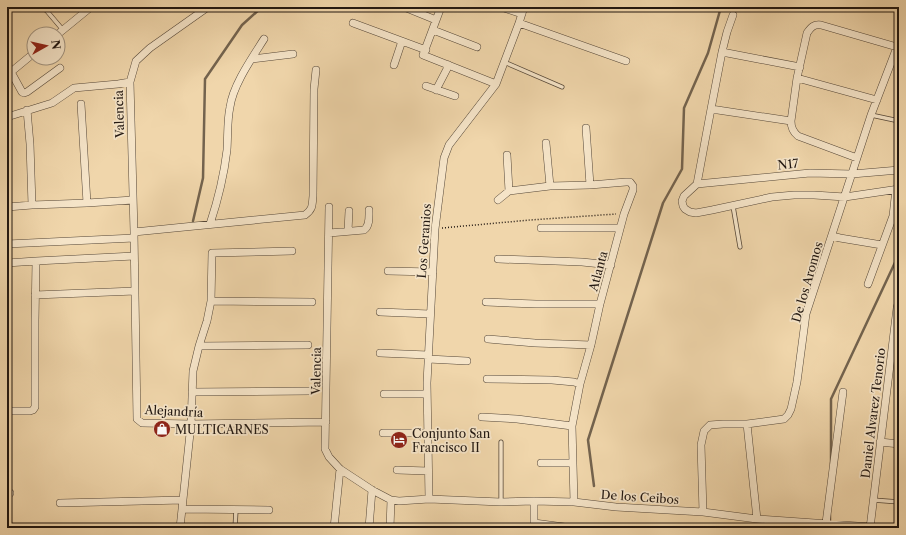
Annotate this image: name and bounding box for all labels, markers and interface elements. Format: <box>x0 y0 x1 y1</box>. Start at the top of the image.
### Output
north arrow <box>26 26 66 66</box>
text: N <box>48 39 64 51</box>
street label: Valencia <box>111 89 127 139</box>
street label: N17 <box>777 155 799 173</box>
street label: Los Geranios <box>414 203 434 279</box>
street label: De los Aromos <box>788 240 826 324</box>
street label: Atlanta <box>585 249 611 294</box>
street label: Valencia <box>308 346 324 396</box>
street label: Daniel Alvarez Tenorio <box>858 347 888 479</box>
street label: Alejandría <box>143 402 204 420</box>
shop icon: MULTICARNES <box>152 419 172 439</box>
place label: MULTICARNES <box>175 422 269 437</box>
place label: Conjunto San Francisco II <box>412 426 491 455</box>
hotel icon: Conjunto San Francisco II <box>389 430 409 450</box>
street label: De los Ceibos <box>600 487 680 507</box>

